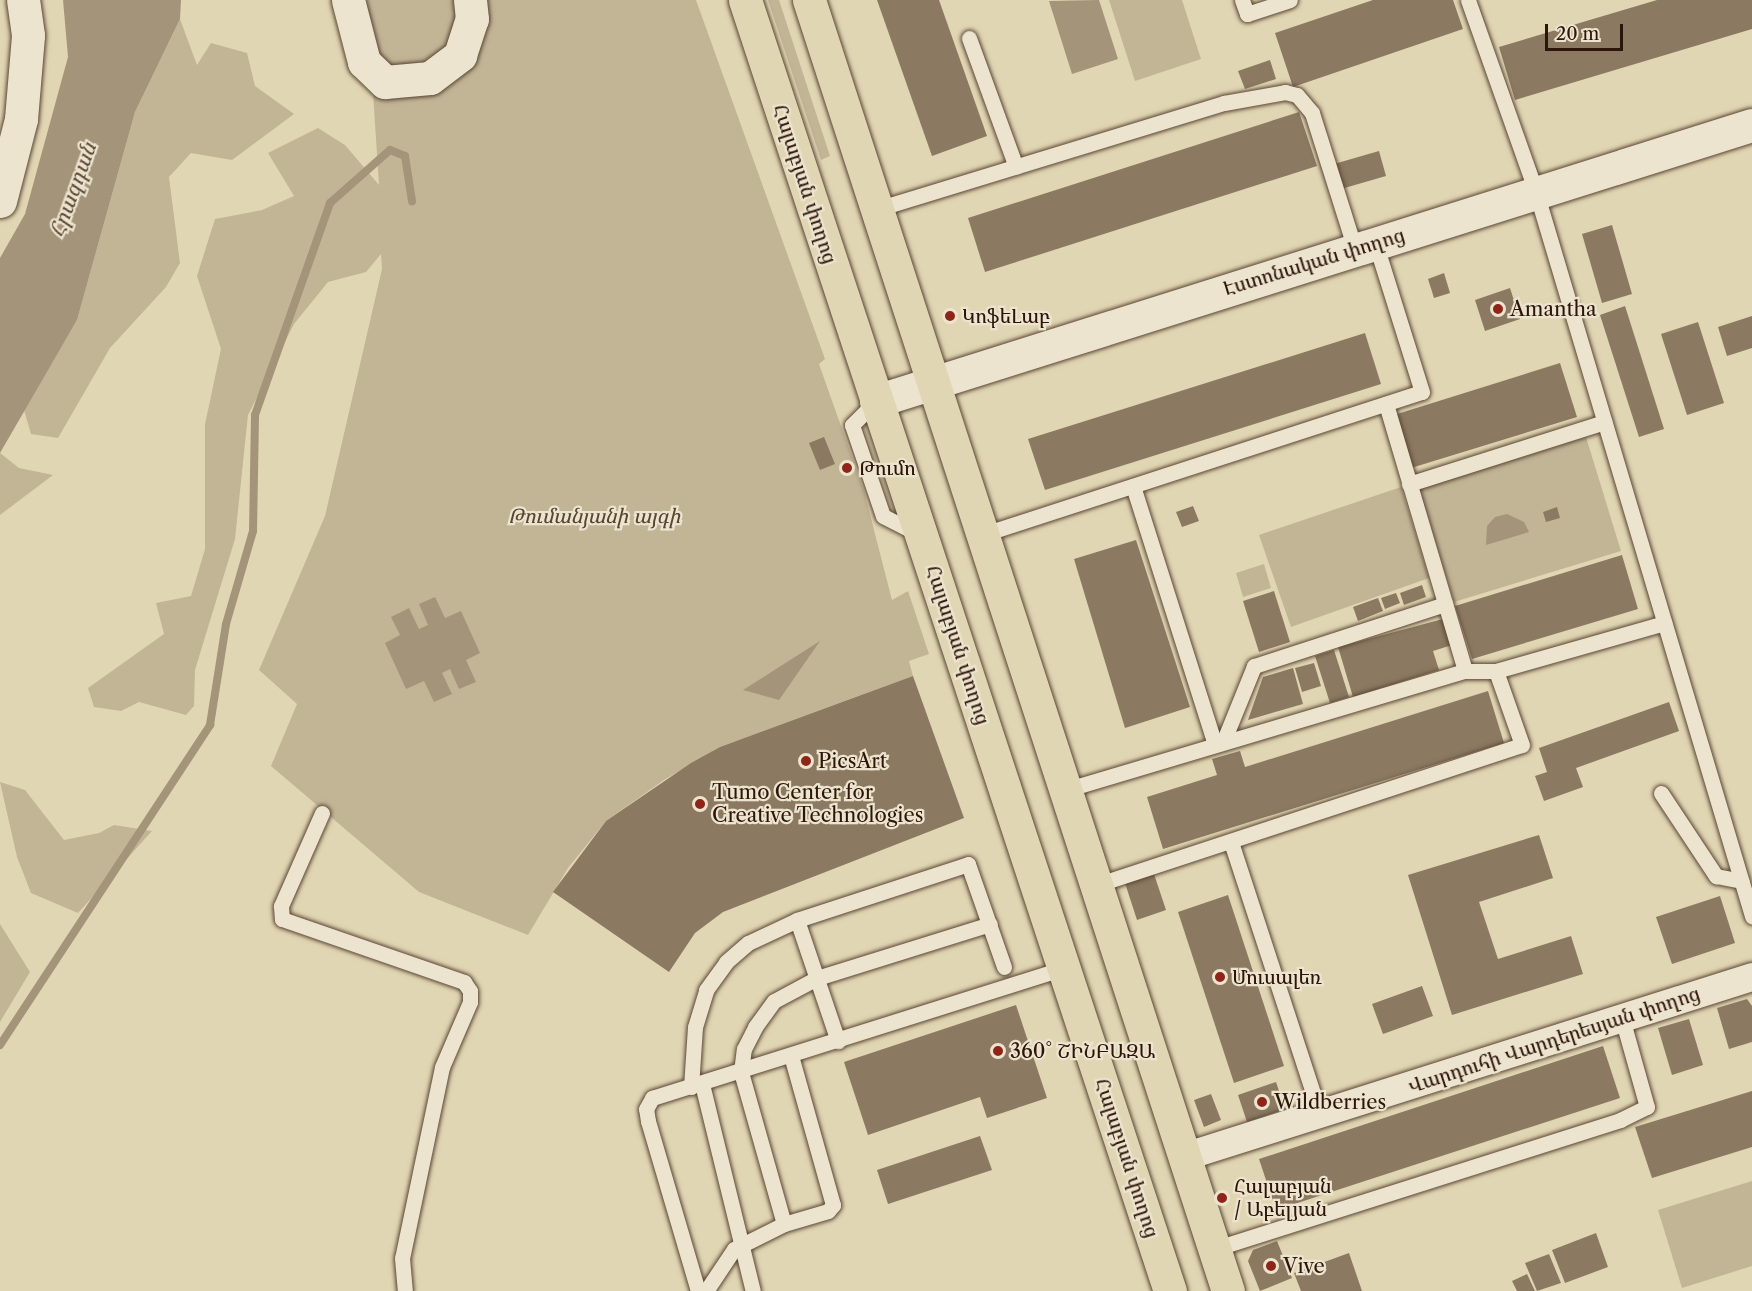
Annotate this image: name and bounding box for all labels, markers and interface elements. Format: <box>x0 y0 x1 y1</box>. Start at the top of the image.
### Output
scale bar <box>1548 12 1626 50</box>
text: 20 m <box>1556 23 1599 45</box>
street label: Հալաբյան փողոց <box>768 101 842 267</box>
water label: Հրազդան <box>44 139 102 241</box>
street label: Էստոնական փողոց <box>1220 223 1408 301</box>
place label: Amantha <box>1510 297 1597 321</box>
marker: Amantha <box>1491 302 1505 316</box>
place label: ԿոֆեԼաբ <box>962 304 1050 328</box>
marker: ԿոֆեԼաբ <box>943 309 957 323</box>
place label: Թումո <box>859 456 916 480</box>
marker: Թումո <box>840 461 854 475</box>
park label: Թումանյանի այգի <box>508 504 680 528</box>
street label: Հալաբյան փողոց <box>921 562 995 728</box>
place label: PicsArt <box>818 749 887 773</box>
marker: PicsArt <box>799 754 813 768</box>
place label: Tumo Center for Creative Technologies <box>712 780 924 827</box>
marker: Tumo Center for Creative Technologies <box>693 797 707 811</box>
place label: Մուսալեռ <box>1232 965 1322 989</box>
marker: Մուսալեռ <box>1213 970 1227 984</box>
street label: Վարդուհի Վարդերեսյան փողոց <box>1405 981 1703 1099</box>
place label: 360° ՇԻՆԲԱԶԱ <box>1010 1039 1155 1063</box>
marker: 360° ՇԻՆԲԱԶԱ <box>991 1044 1005 1058</box>
street label: Հալաբյան փողոց <box>1090 1075 1164 1241</box>
place label: Wildberries <box>1274 1090 1386 1114</box>
marker: Wildberries <box>1255 1095 1269 1109</box>
place label: Հալաբյան / Աբելյան <box>1234 1174 1332 1221</box>
marker: Հալաբյան / Աբելյան <box>1215 1191 1229 1205</box>
place label: Vive <box>1283 1254 1325 1278</box>
marker: Vive <box>1264 1259 1278 1273</box>

